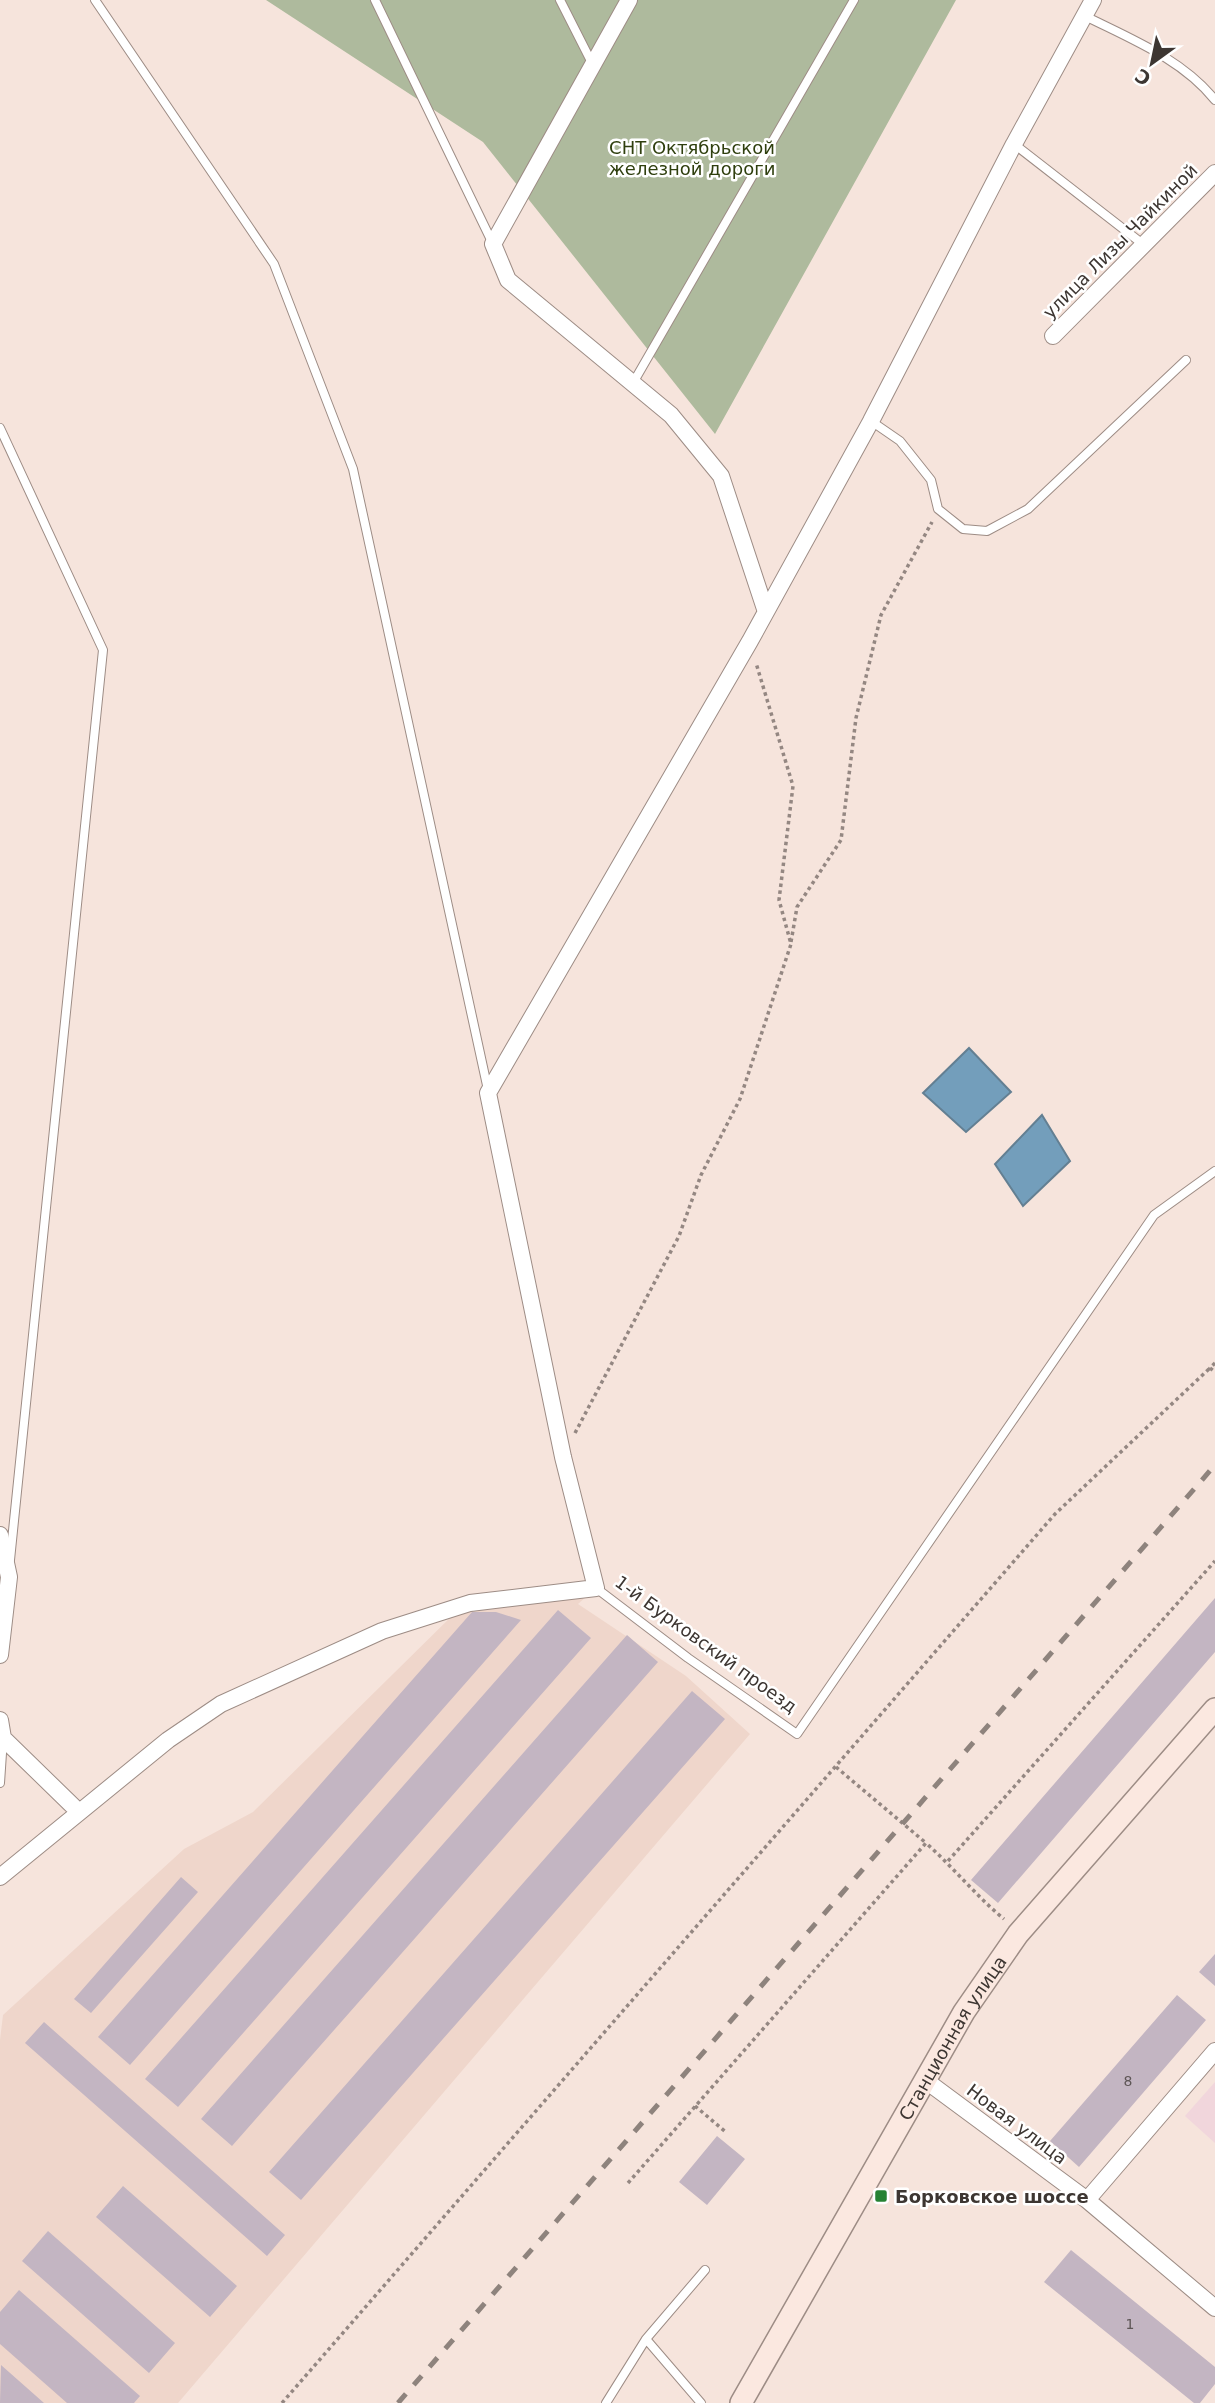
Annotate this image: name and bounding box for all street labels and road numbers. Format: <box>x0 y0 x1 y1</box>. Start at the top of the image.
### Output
street label: улица Лизы Чайкиной <box>1038 159 1202 323</box>
street label: 1-й Бурковский проезд <box>611 1571 801 1717</box>
street label: Станционная улица <box>894 1951 1010 2124</box>
street label: Новая улица <box>963 2080 1071 2168</box>

